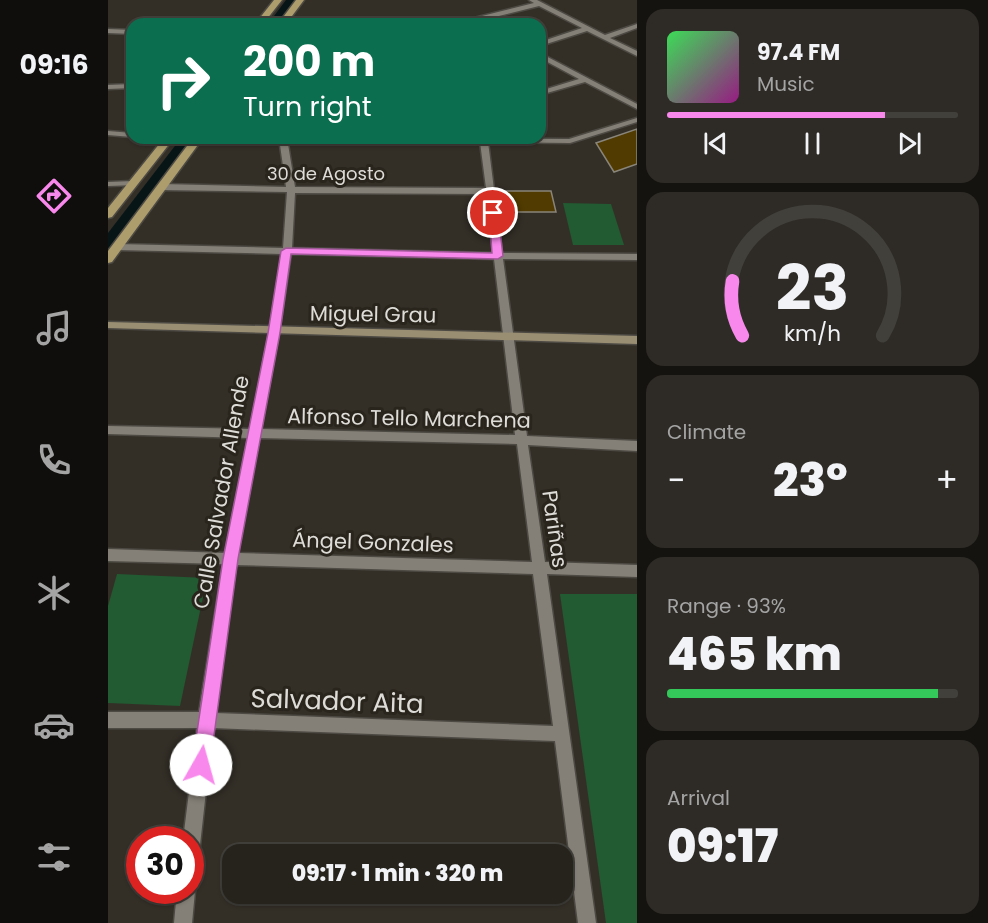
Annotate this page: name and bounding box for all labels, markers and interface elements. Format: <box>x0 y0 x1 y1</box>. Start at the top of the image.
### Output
text: 200 m <box>243 32 375 91</box>
text: 97.4 FM <box>757 37 840 68</box>
icon: right <box>144 42 222 120</box>
text: 09:16 <box>19 46 89 83</box>
text: Music <box>757 70 815 98</box>
text: Turn right <box>243 88 372 125</box>
icon: previous <box>699 127 732 160</box>
icon: pause <box>796 127 829 160</box>
icon: next <box>893 127 926 160</box>
street label: 30 de Agosto <box>267 161 385 186</box>
icon: directions <box>33 175 75 217</box>
pin <box>467 187 518 238</box>
icon: arrive <box>476 196 509 229</box>
text: 23 <box>776 244 849 332</box>
street label: Miguel Grau <box>310 298 436 330</box>
icon: music <box>33 307 75 349</box>
text: km/h <box>784 318 841 349</box>
street label: Calle Salvador Allende <box>186 373 256 611</box>
street label: Alfonso Tello Marchena <box>287 401 531 435</box>
text: Climate <box>667 418 746 446</box>
icon: phone <box>33 439 75 481</box>
text: 23° <box>773 449 848 512</box>
text: − <box>667 457 685 504</box>
text: + <box>935 457 958 504</box>
street label: Pariñas <box>535 488 575 570</box>
street label: Ángel Gonzales <box>292 525 454 559</box>
icon: climate <box>33 572 75 614</box>
text: Range · 93% <box>667 592 786 620</box>
text: 465 km <box>667 623 842 686</box>
street label: Salvador Aita <box>250 680 424 722</box>
icon: car <box>33 704 75 746</box>
position arrow <box>169 733 233 797</box>
text: Arrival <box>667 784 730 812</box>
text: 09:17 <box>667 815 778 878</box>
speed limit sign: 30 <box>126 826 204 904</box>
icon: filters <box>33 836 75 878</box>
text: 09:17 · 1 min · 320 m <box>292 858 503 889</box>

